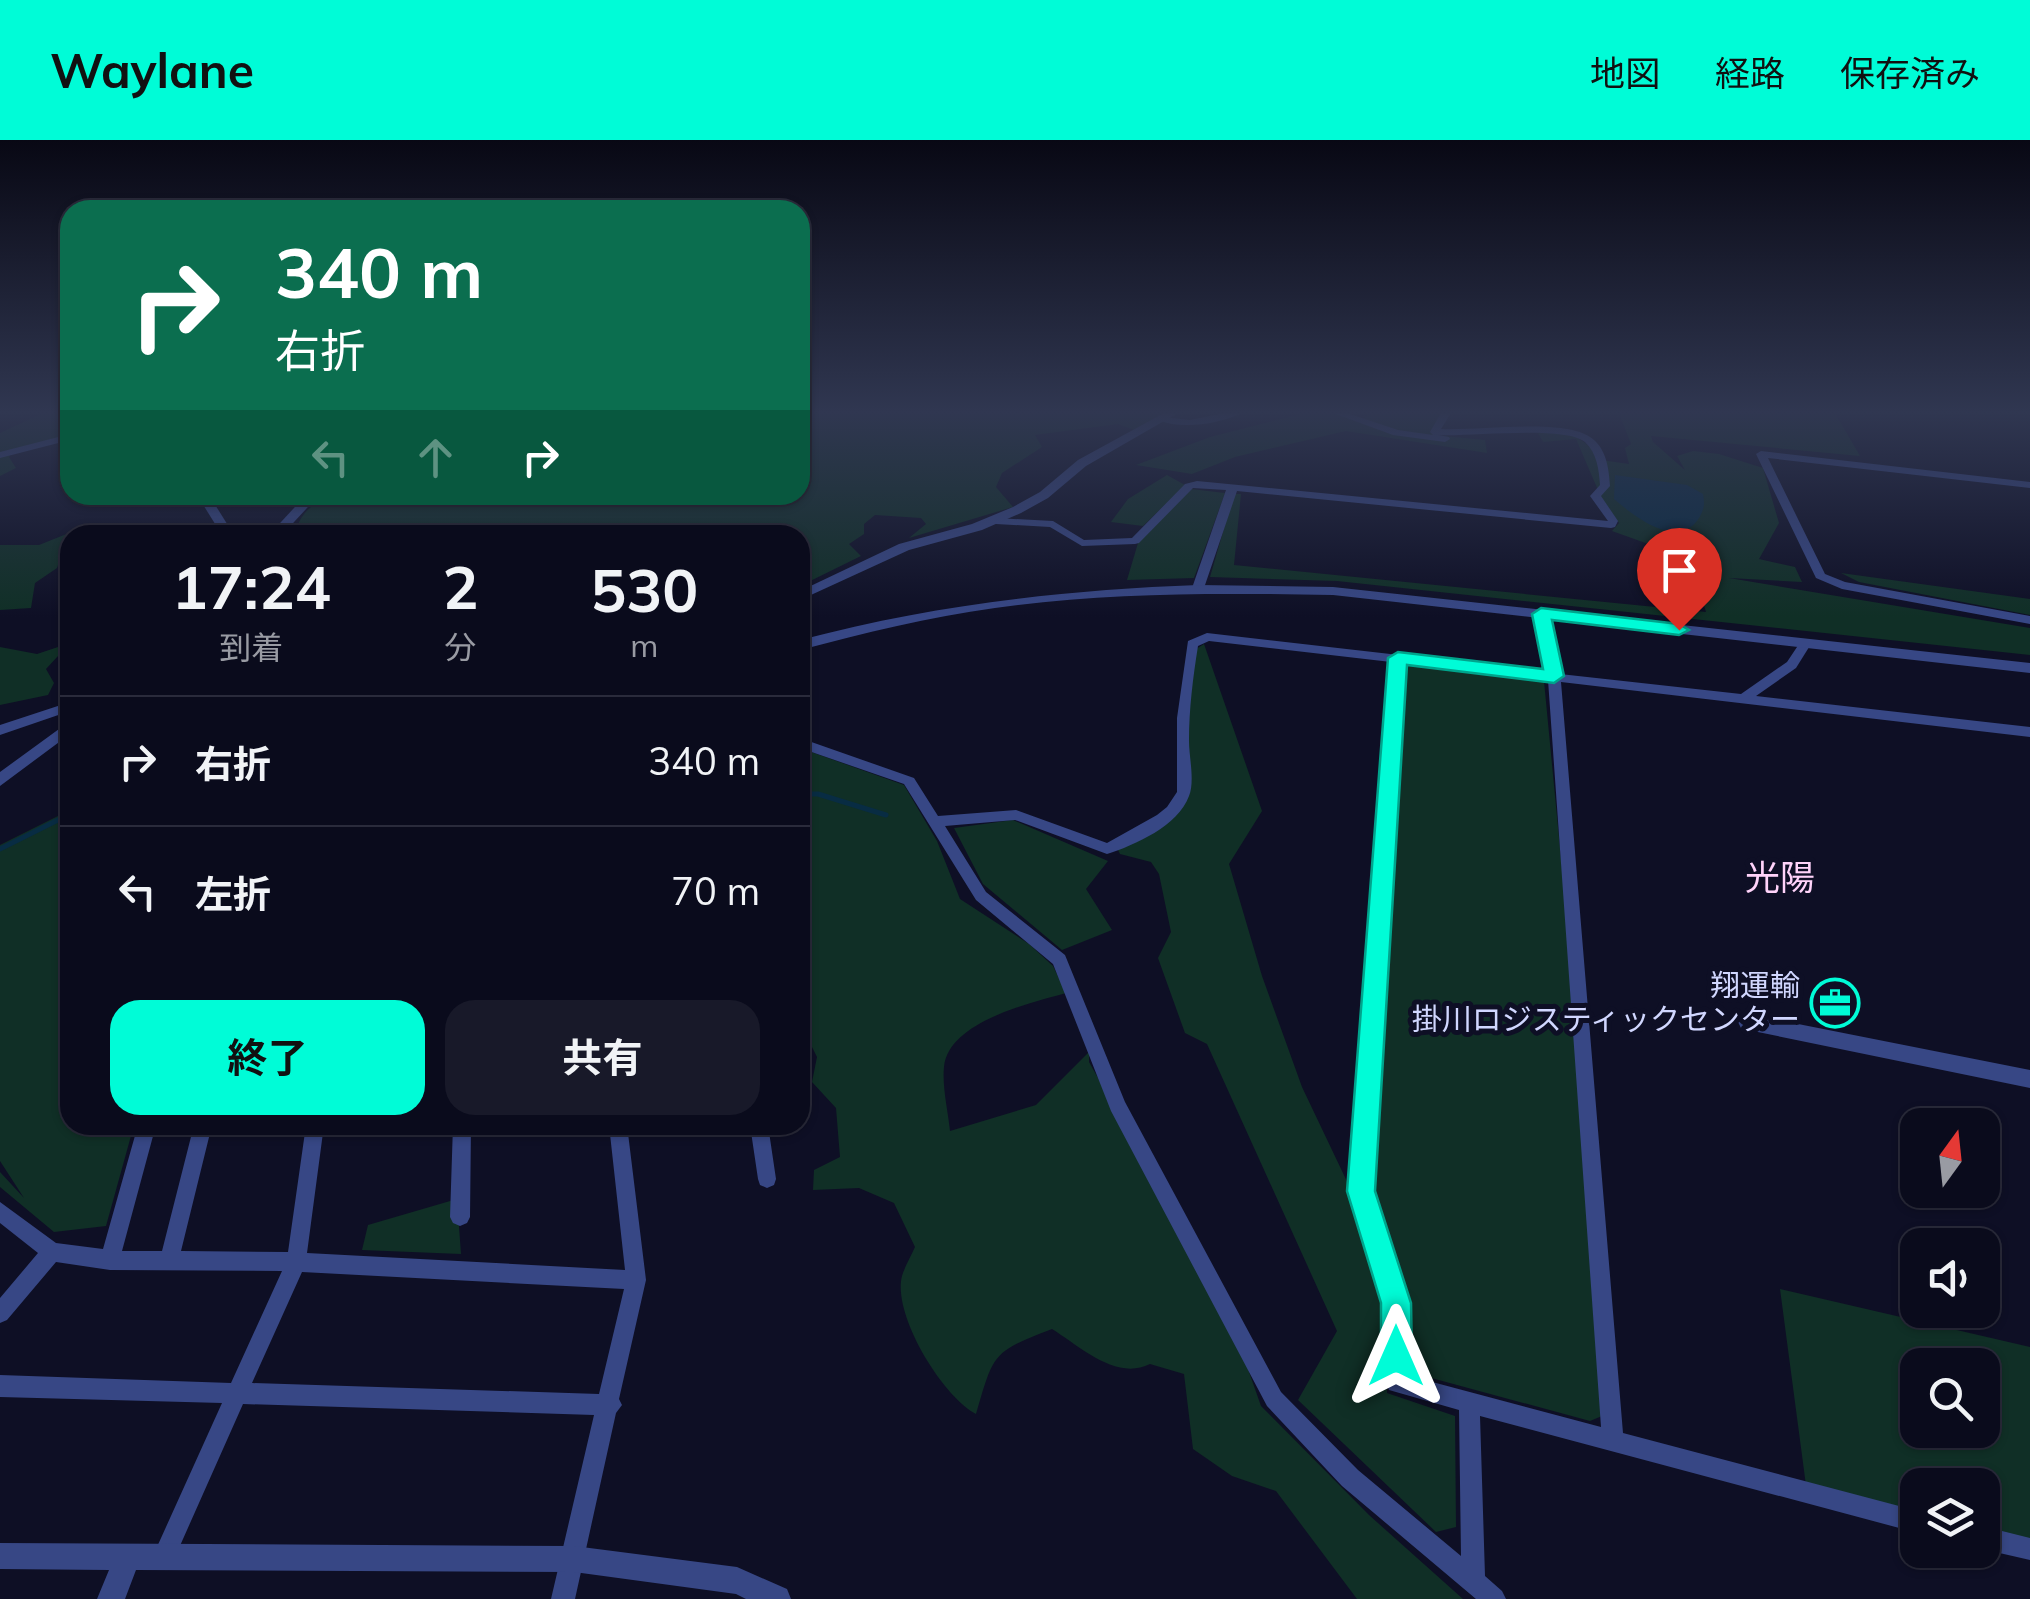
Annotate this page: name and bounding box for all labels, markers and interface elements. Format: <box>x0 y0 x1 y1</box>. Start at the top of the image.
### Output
text: Waylane <box>50 40 254 100</box>
text: 地図 <box>1590 51 1660 95</box>
text: 経路 <box>1715 51 1785 95</box>
text: 保存済み <box>1840 51 1980 95</box>
text: 340 m <box>275 228 483 316</box>
icon: right <box>110 240 240 370</box>
text: 右折 <box>275 322 365 378</box>
icon: left <box>303 430 358 485</box>
icon: ahead <box>408 430 463 485</box>
icon: right <box>513 430 568 485</box>
pin <box>1637 528 1722 631</box>
icon: arrive <box>1652 543 1707 598</box>
text: 17:24 <box>172 549 331 624</box>
text: 2 <box>442 549 478 624</box>
text: 530 <box>590 552 698 627</box>
text: m <box>630 625 658 665</box>
text: 到着 <box>219 627 283 667</box>
text: 分 <box>444 627 476 667</box>
icon: right <box>110 734 165 789</box>
text: 340 m <box>648 737 760 785</box>
text: 右折 <box>195 740 271 788</box>
district label: 光陽 <box>1745 855 1815 899</box>
icon: left <box>110 864 165 919</box>
text: 70 m <box>671 867 760 915</box>
text: 左折 <box>195 870 271 918</box>
place label: 翔運輸 掛川ロジスティックセンター <box>1412 966 1800 1038</box>
office icon: 翔運輸 掛川ロジスティックセンター <box>1809 977 1861 1029</box>
button: 終了 <box>110 1000 425 1115</box>
button: 共有 <box>445 1000 760 1115</box>
north arrow <box>1900 1108 2000 1208</box>
map controls <box>1900 1108 2000 1568</box>
button: sound <box>1900 1228 2000 1328</box>
position arrow <box>1344 1304 1448 1408</box>
button: search <box>1900 1348 2000 1448</box>
button: layers <box>1900 1468 2000 1568</box>

